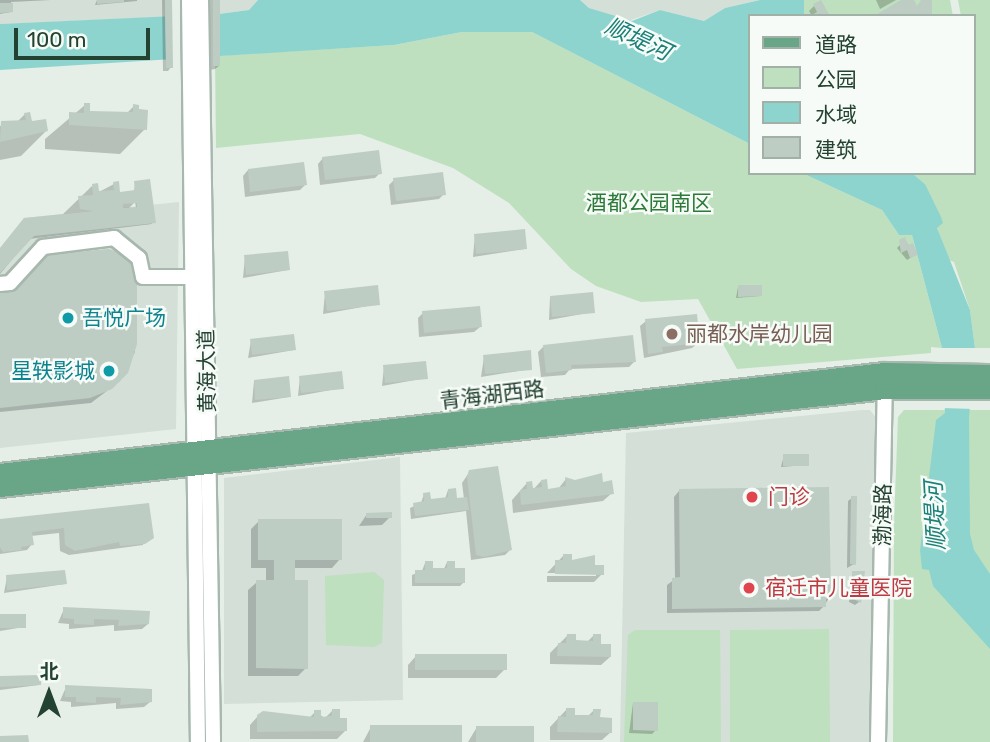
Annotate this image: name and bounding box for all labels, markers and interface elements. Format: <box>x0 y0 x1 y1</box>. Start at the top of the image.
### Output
water label: 顺堤河 <box>601 12 675 66</box>
scale bar <box>18 14 154 58</box>
legend <box>748 14 976 175</box>
text: 100 m <box>27 27 86 52</box>
text: 道路 <box>815 32 857 57</box>
text: 公园 <box>815 67 857 92</box>
text: 水域 <box>815 102 857 127</box>
text: 建筑 <box>815 137 857 162</box>
park label: 酒都公园南区 <box>586 190 712 216</box>
place label: 吾悦广场 <box>82 305 166 331</box>
marker: 吾悦广场 <box>60 310 76 326</box>
place label: 丽都水岸幼儿园 <box>686 321 833 347</box>
marker: 丽都水岸幼儿园 <box>664 326 680 342</box>
street label: 黄海大道 <box>194 329 220 413</box>
place label: 星轶影城 <box>11 358 95 384</box>
marker: 星轶影城 <box>101 363 117 379</box>
street label: 青海湖西路 <box>438 376 546 414</box>
water label: 顺堤河 <box>919 481 951 551</box>
street label: 渤海路 <box>870 483 896 547</box>
place label: 门诊 <box>768 484 810 510</box>
marker: 门诊 <box>742 487 762 507</box>
place label: 宿迁市儿童医院 <box>765 575 912 601</box>
marker: 宿迁市儿童医院 <box>739 578 759 598</box>
north arrow <box>14 658 84 728</box>
text: 北 <box>39 660 59 683</box>

